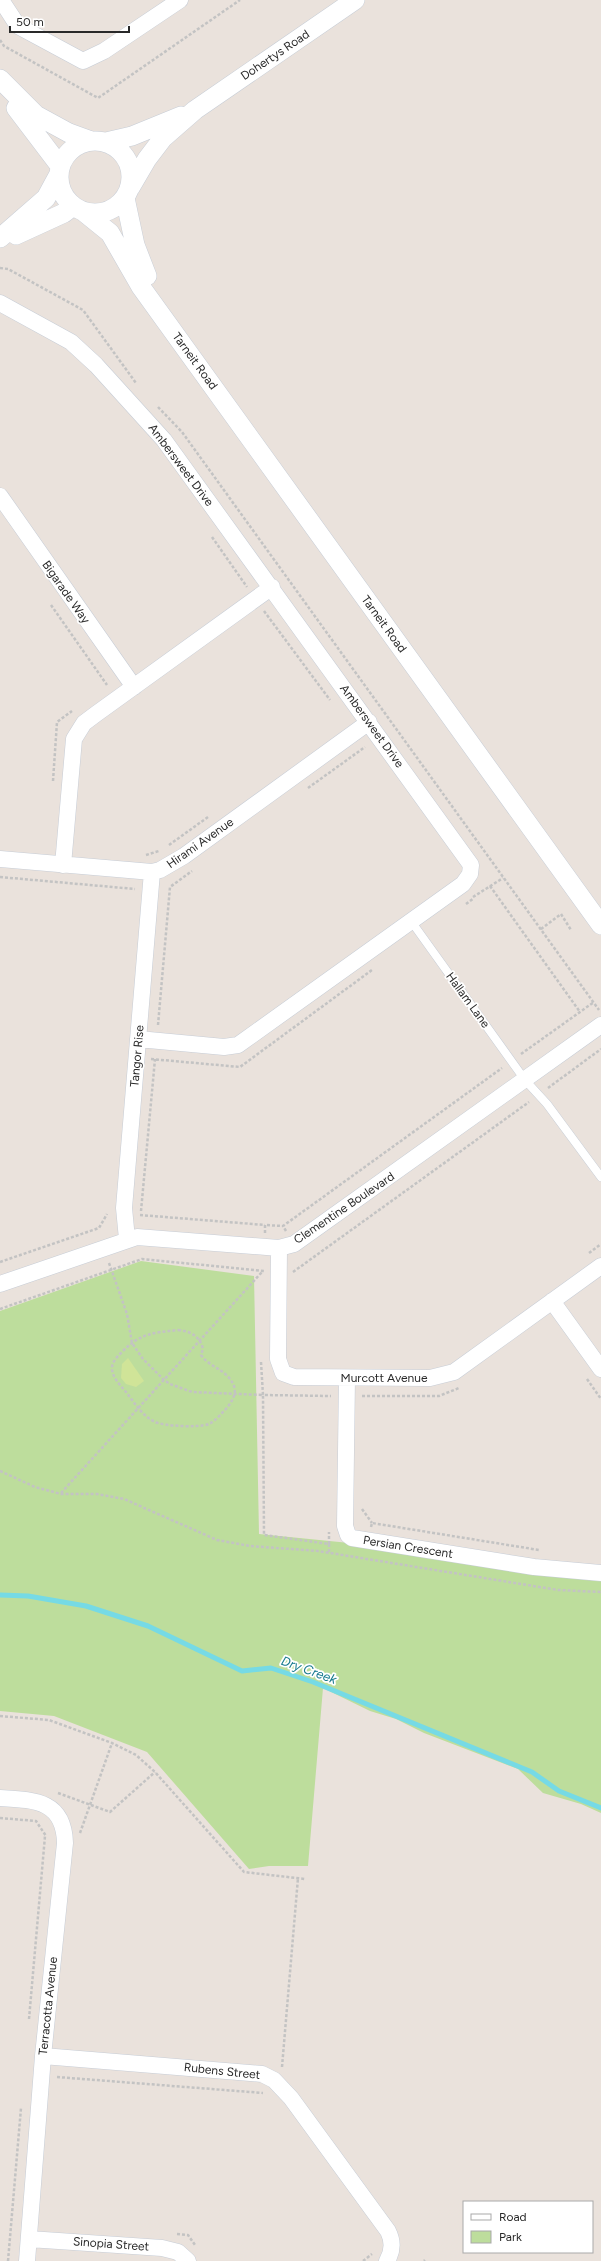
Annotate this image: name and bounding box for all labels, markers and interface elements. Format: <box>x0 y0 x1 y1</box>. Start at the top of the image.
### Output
scale bar <box>10 8 129 34</box>
text: 50 m <box>16 15 44 29</box>
street label: Dohertys Road <box>238 27 312 83</box>
street label: Tarneit Road <box>170 330 220 392</box>
street label: Ambersweet Drive <box>146 421 217 509</box>
street label: Bigarade Way <box>39 558 93 627</box>
street label: Tarneit Road <box>359 593 409 655</box>
street label: Ambersweet Drive <box>337 682 407 771</box>
street label: Hirami Avenue <box>164 814 237 871</box>
street label: Hallam Lane <box>443 969 493 1031</box>
street label: Tangor Rise <box>127 1024 147 1088</box>
street label: Clementine Boulevard <box>291 1169 397 1247</box>
street label: Murcott Avenue <box>341 1371 428 1385</box>
street label: Persian Crescent <box>362 1533 454 1561</box>
water label: Dry Creek <box>279 1653 339 1687</box>
street label: Terracotta Avenue <box>36 1956 60 2056</box>
street label: Rubens Street <box>183 2060 261 2082</box>
legend <box>463 2201 593 2253</box>
text: Road <box>499 2210 527 2224</box>
text: Park <box>499 2230 522 2244</box>
street label: Sinopia Street <box>72 2234 150 2254</box>

